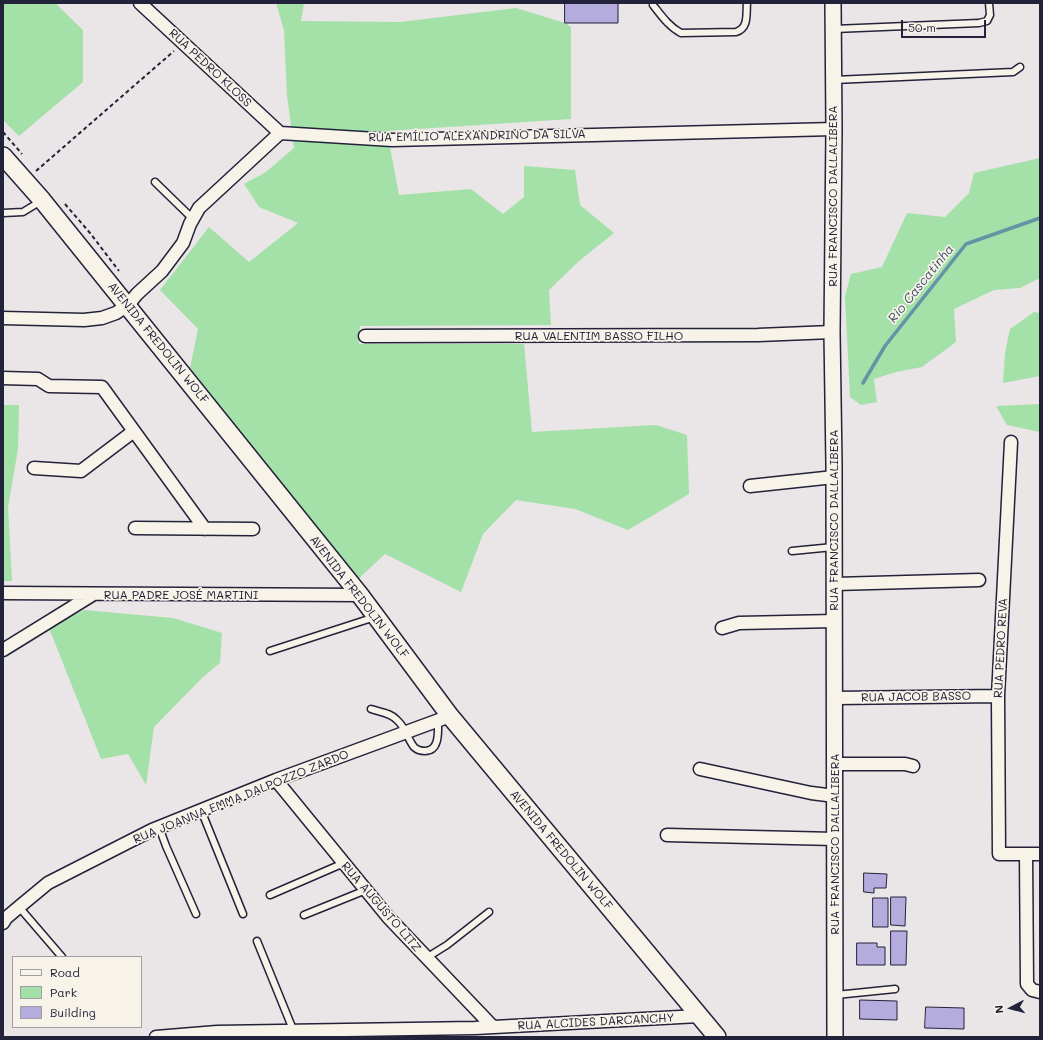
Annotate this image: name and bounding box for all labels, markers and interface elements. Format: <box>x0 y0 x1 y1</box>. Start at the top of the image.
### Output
scale bar <box>903 12 988 38</box>
text: 50 m <box>908 19 936 35</box>
street label: RUA PEDRO KLOSS <box>166 26 254 110</box>
street label: RUA FRANCISCO DALLALIBERA <box>826 105 840 287</box>
street label: RUA EMÍLIO ALEXANDRINO DA SILVA <box>368 127 586 145</box>
water label: Rio Cascatinha <box>885 242 957 326</box>
street label: AVENIDA FREDOLIN WOLF <box>105 279 211 407</box>
street label: RUA VALENTIM BASSO FILHO <box>515 329 683 343</box>
street label: RUA FRANCISCO DALLALIBERA <box>827 429 841 611</box>
street label: AVENIDA FREDOLIN WOLF <box>307 533 411 661</box>
street label: RUA PADRE JOSÉ MARTINI <box>104 588 258 602</box>
street label: RUA PEDRO REVA <box>991 598 1011 698</box>
street label: RUA JACOB BASSO <box>861 689 971 705</box>
street label: RUA JOANNA EMMA DALPOZZO ZARDO <box>131 747 351 847</box>
street label: RUA FRANCISCO DALLALIBERA <box>828 753 842 935</box>
street label: AVENIDA FREDOLIN WOLF <box>507 787 615 913</box>
street label: RUA AUGUSTO LITZ <box>338 859 424 955</box>
legend <box>12 956 142 1028</box>
text: Road <box>50 964 80 980</box>
text: Park <box>50 984 77 1000</box>
north arrow <box>991 988 1031 1028</box>
text: Building <box>50 1004 96 1020</box>
text: N <box>991 1004 1006 1014</box>
street label: RUA ALCIDES DARCANCHY <box>517 1011 675 1033</box>

